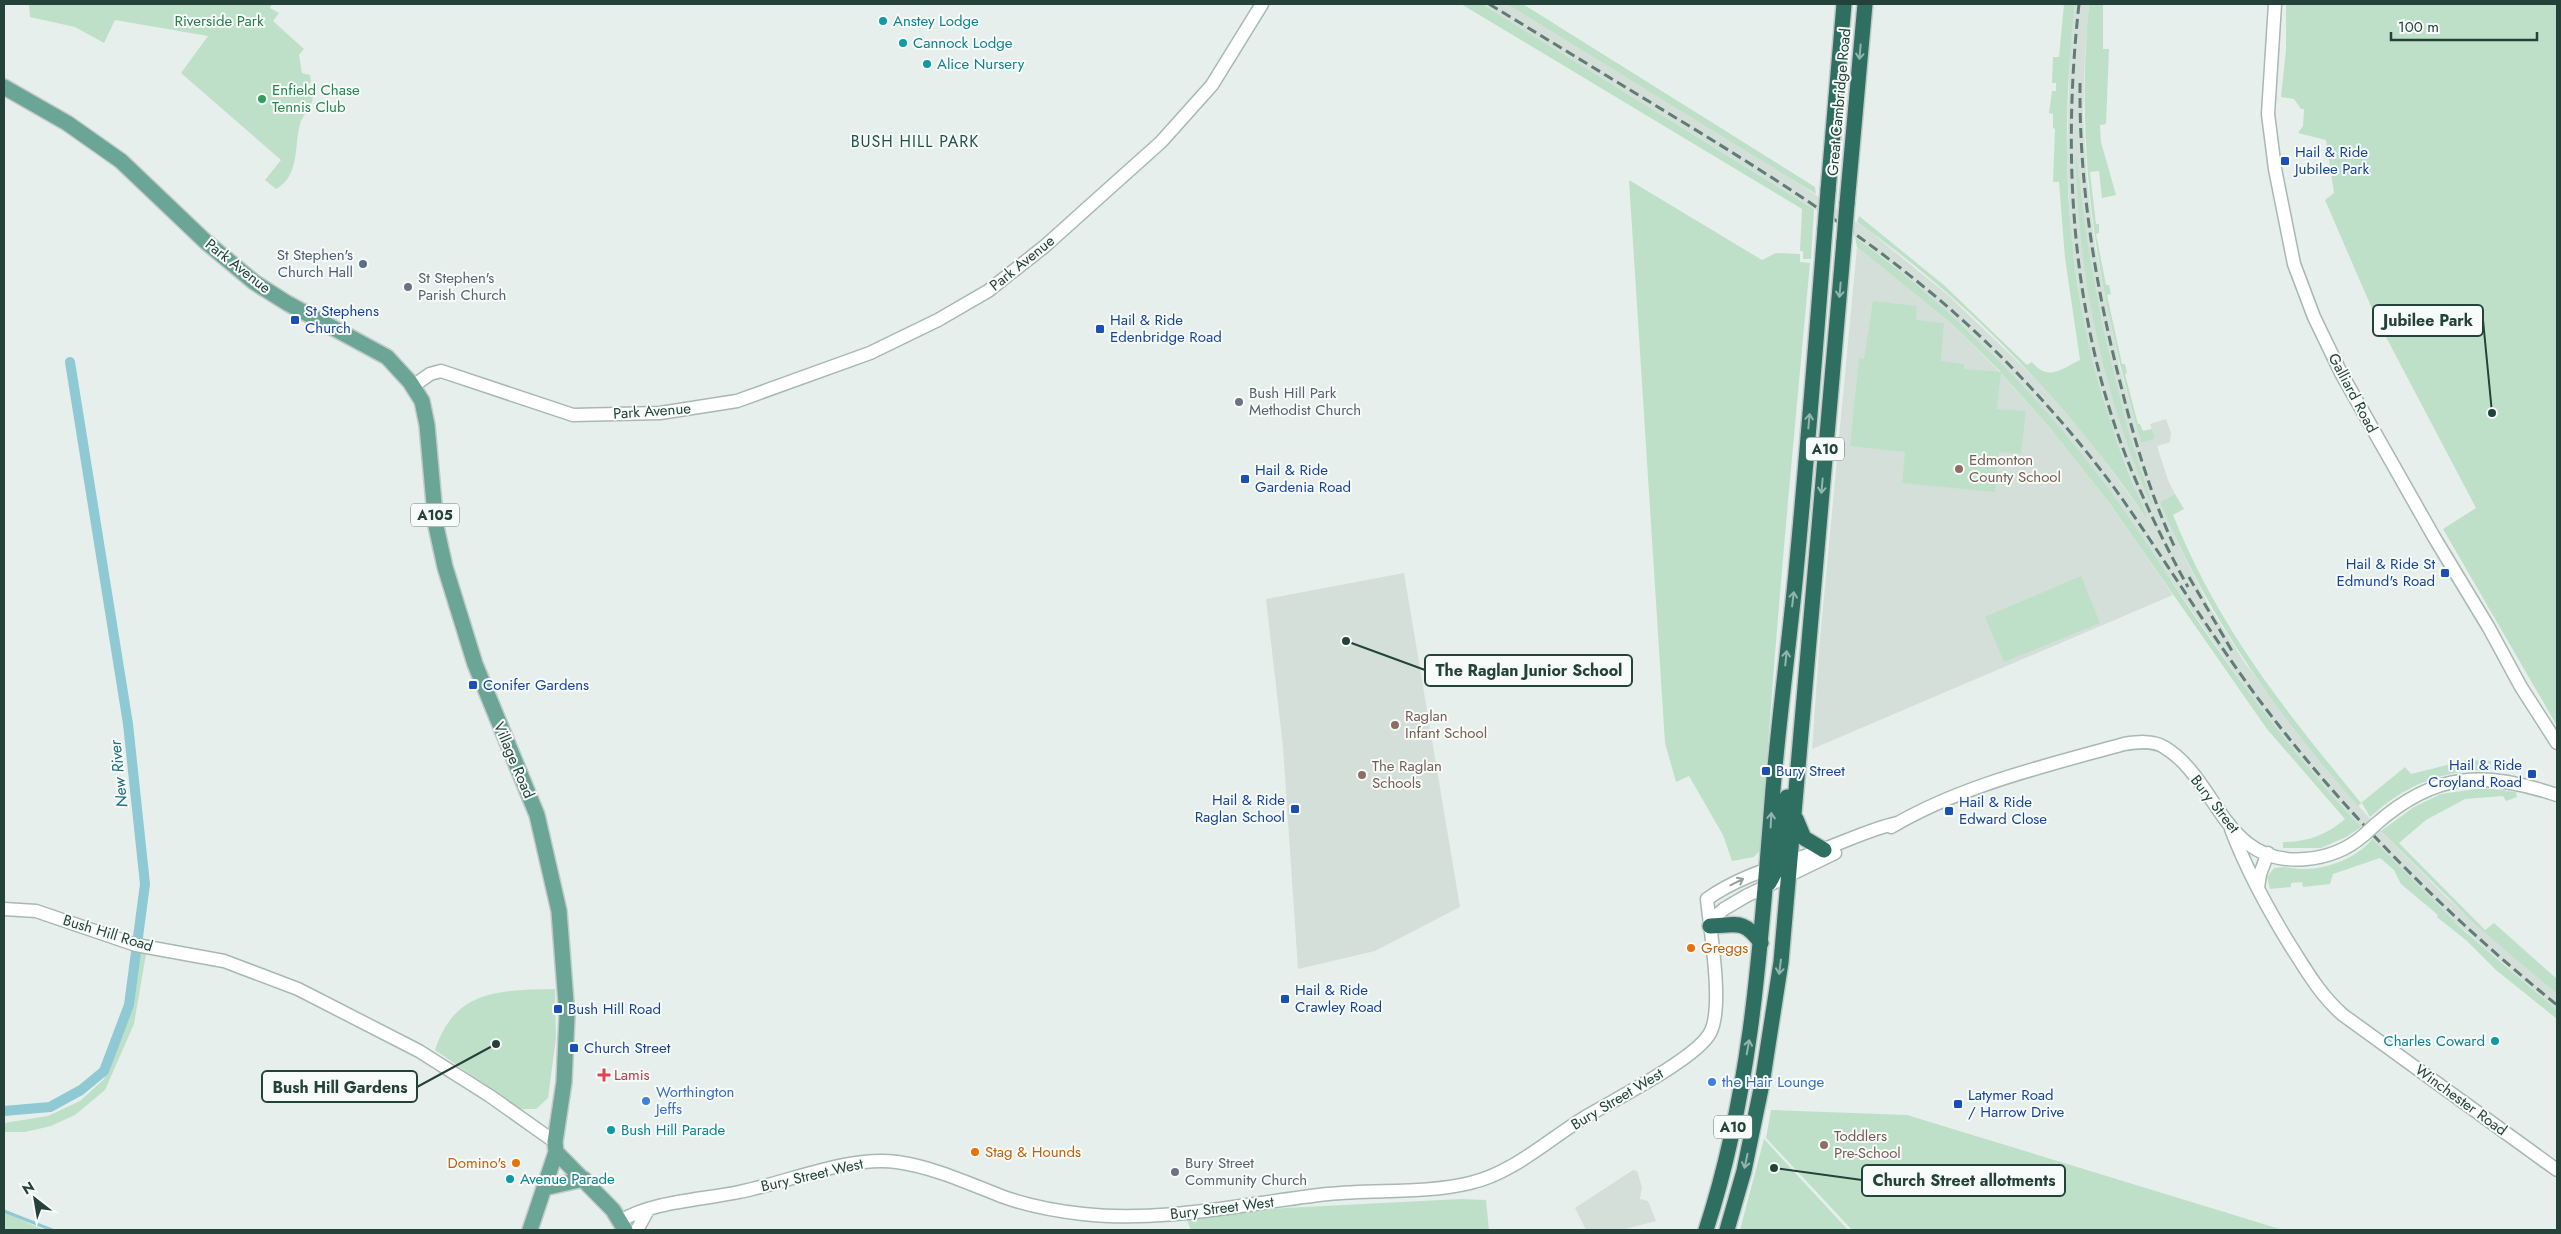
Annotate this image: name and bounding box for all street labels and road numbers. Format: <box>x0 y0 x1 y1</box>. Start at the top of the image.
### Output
street label: Great Cambridge Road <box>1822 27 1856 177</box>
street label: Park Avenue <box>985 230 1059 296</box>
street label: Park Avenue <box>201 233 276 299</box>
street label: Galliard Road <box>2323 349 2383 437</box>
street label: Park Avenue <box>612 397 692 425</box>
road number: A10 <box>1806 438 1844 460</box>
road number: A105 <box>411 504 459 526</box>
street label: Village Road <box>488 718 540 802</box>
street label: Bury Street <box>2185 770 2245 838</box>
street label: Bush Hill Road <box>60 909 156 957</box>
street label: Winchester Road <box>2411 1059 2511 1141</box>
street label: Bury Street West <box>1567 1063 1668 1135</box>
road number: A10 <box>1714 1116 1752 1138</box>
street label: Bury Street West <box>759 1152 866 1197</box>
street label: Bury Street West <box>1169 1191 1275 1225</box>

